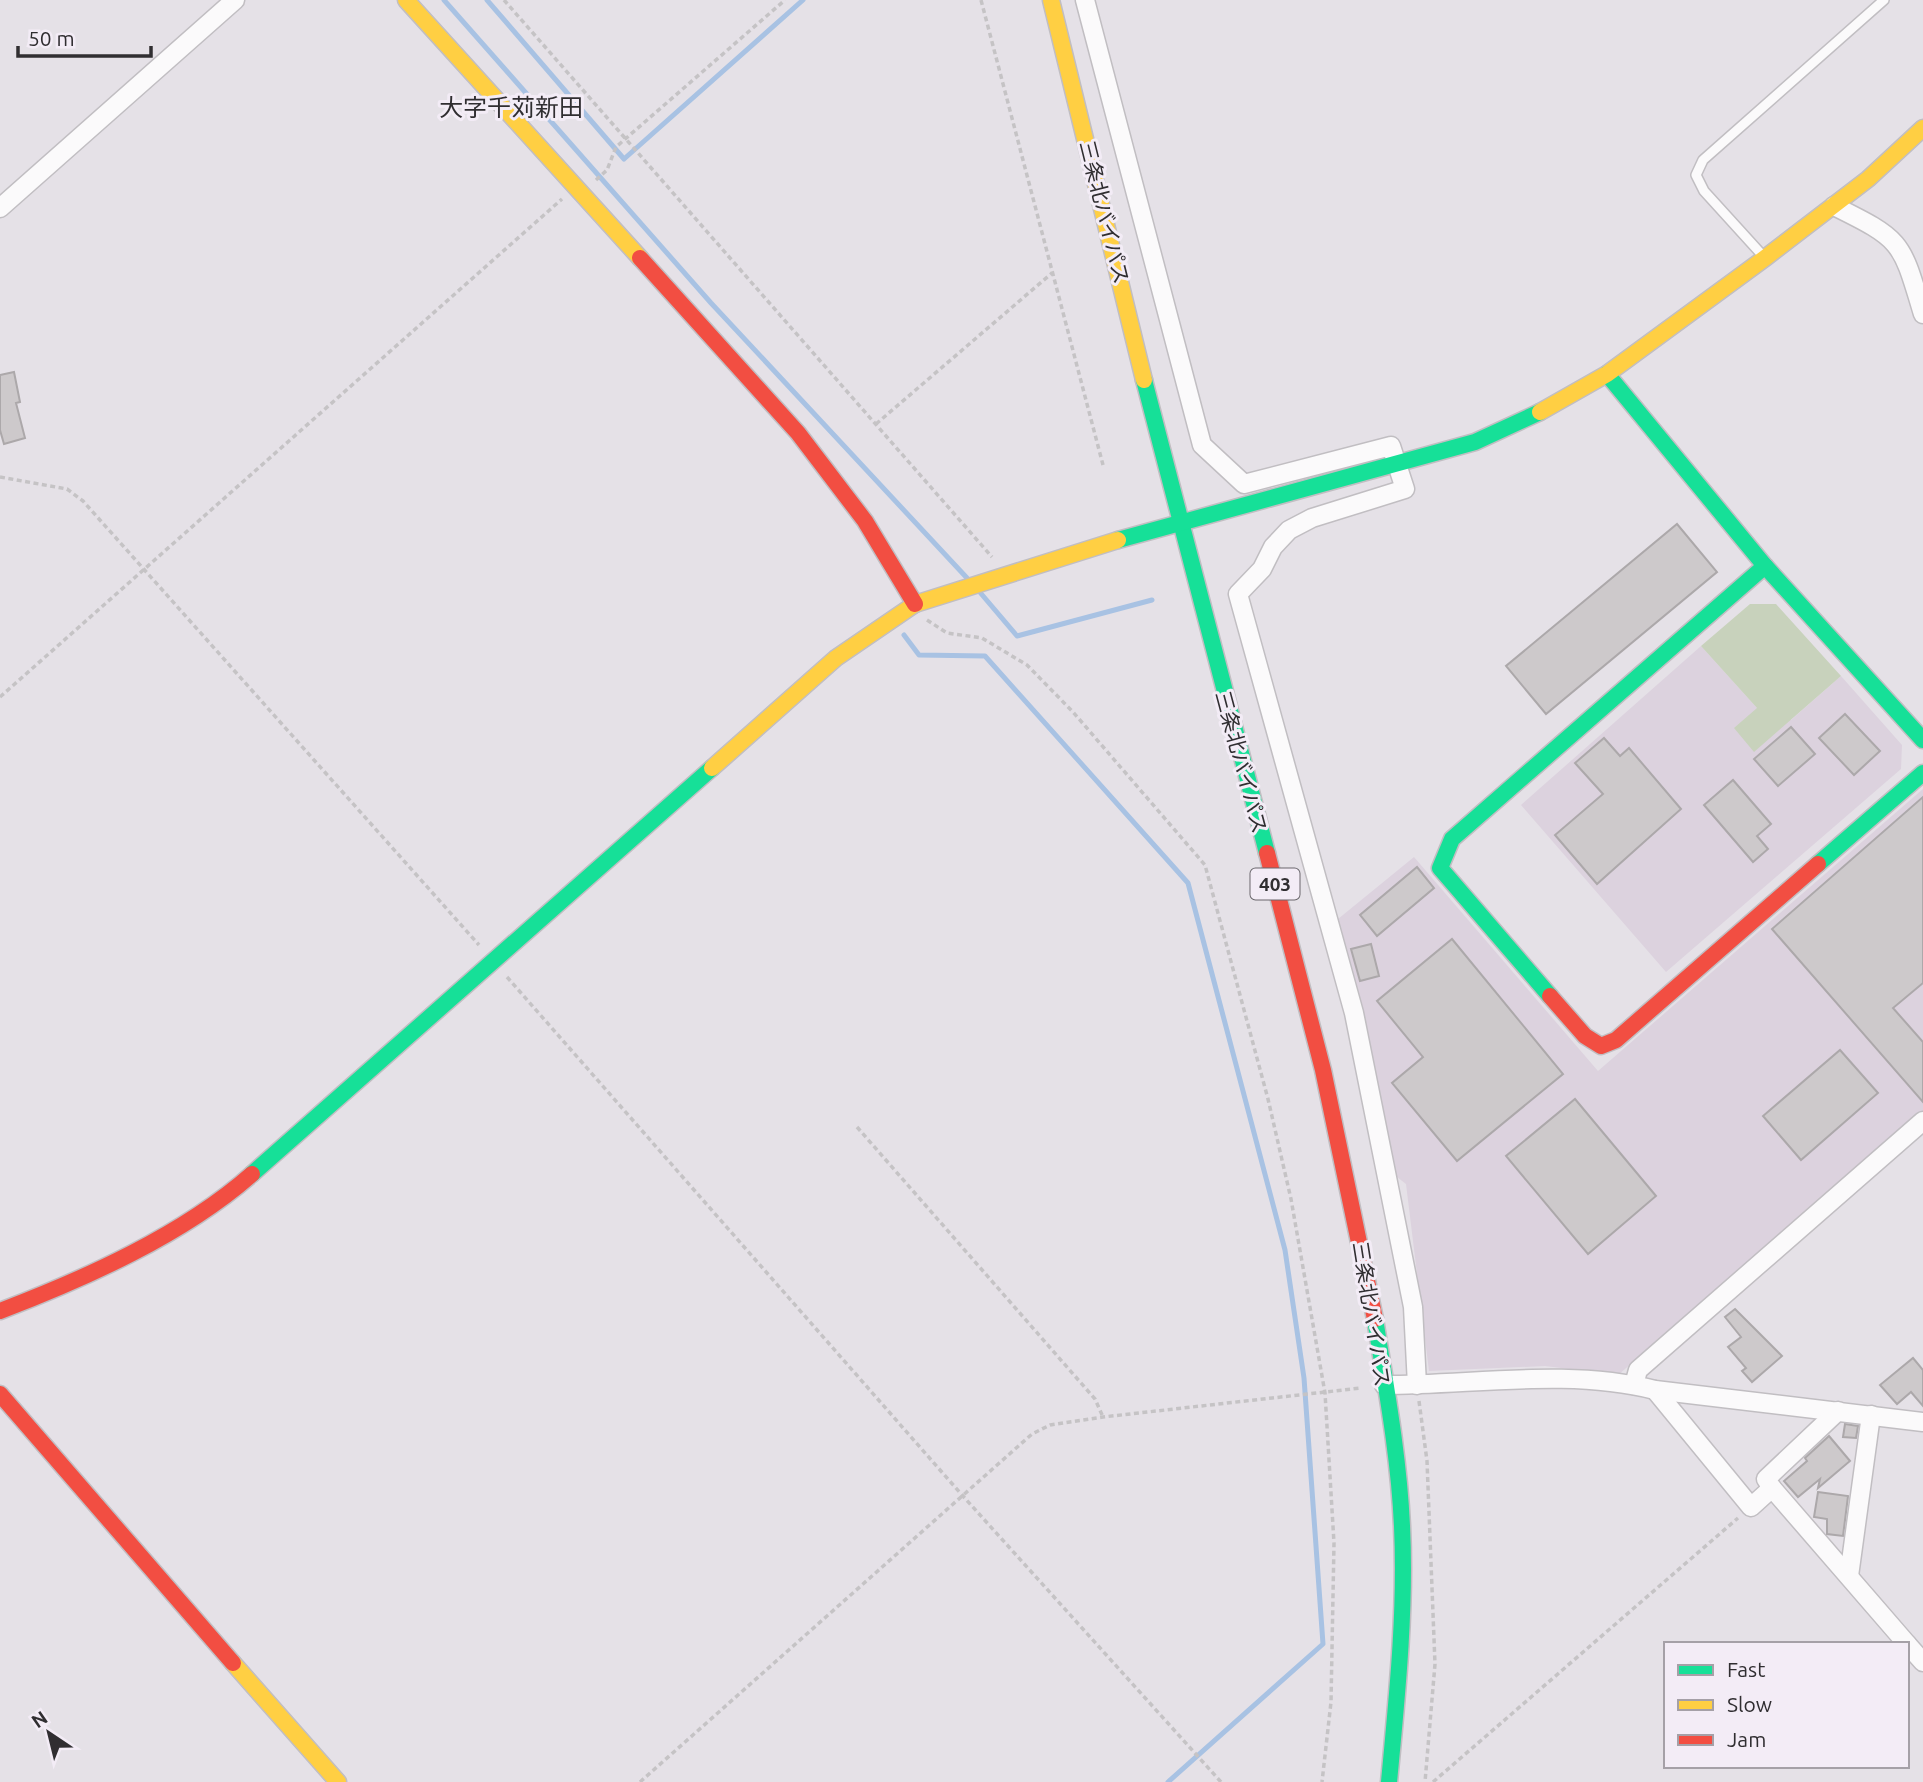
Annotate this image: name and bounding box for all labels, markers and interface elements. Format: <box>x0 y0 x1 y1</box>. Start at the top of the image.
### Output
scale bar <box>18 14 150 58</box>
text: 50 m <box>28 26 75 50</box>
district label: 大字千苅新田 <box>439 94 583 121</box>
street label: 三条北バイパス <box>1076 138 1134 286</box>
street label: 三条北バイパス <box>1211 688 1273 836</box>
road number: 403 <box>1250 869 1300 900</box>
street label: 三条北バイパス <box>1349 1240 1395 1388</box>
legend <box>1664 1642 1909 1768</box>
text: Fast <box>1727 1657 1765 1681</box>
text: Slow <box>1727 1692 1772 1716</box>
north arrow <box>14 1698 84 1768</box>
text: N <box>27 1706 51 1732</box>
text: Jam <box>1727 1727 1766 1751</box>

